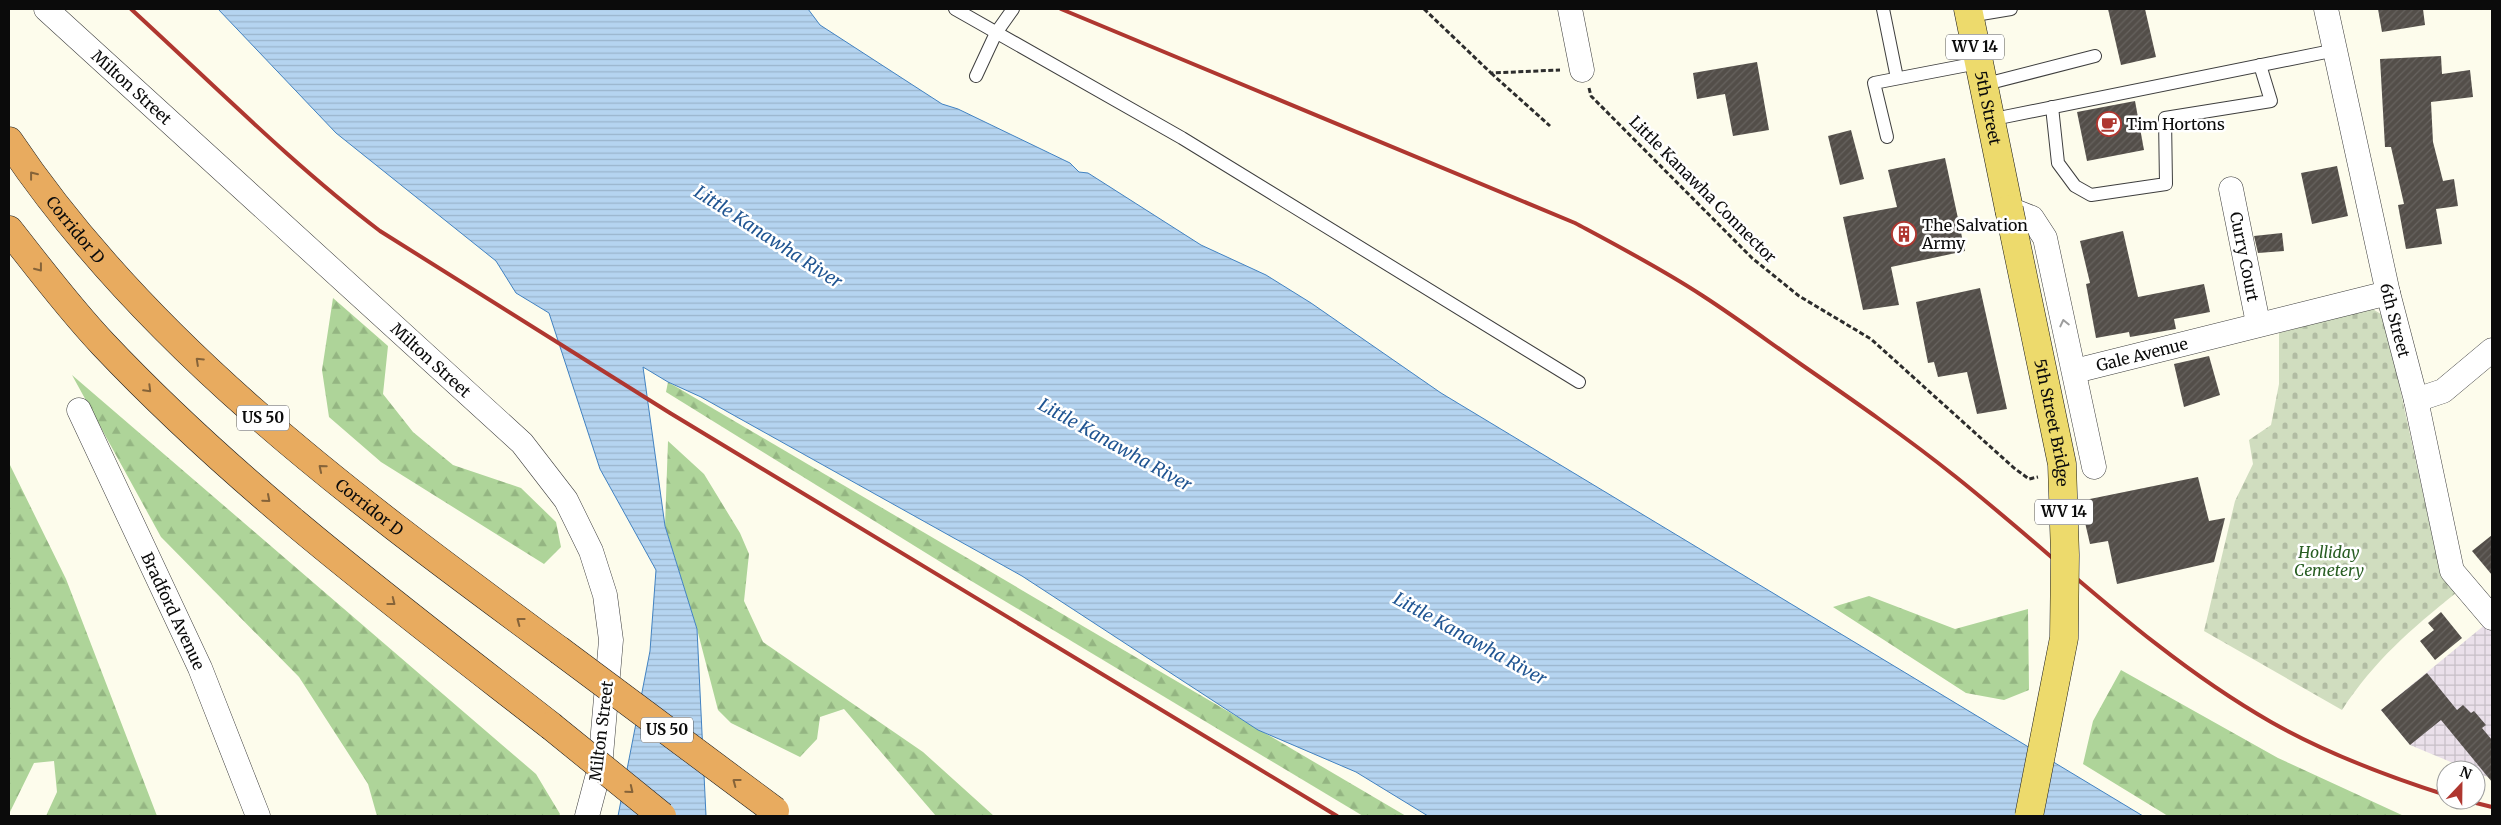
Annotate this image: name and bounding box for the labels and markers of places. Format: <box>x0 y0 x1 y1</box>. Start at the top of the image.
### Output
cafe icon: Tim Hortons <box>2096 111 2122 137</box>
place label: Tim Hortons <box>2126 114 2225 134</box>
place label: The Salvation Army <box>1921 215 2028 253</box>
building icon: The Salvation Army <box>1891 221 1917 247</box>

